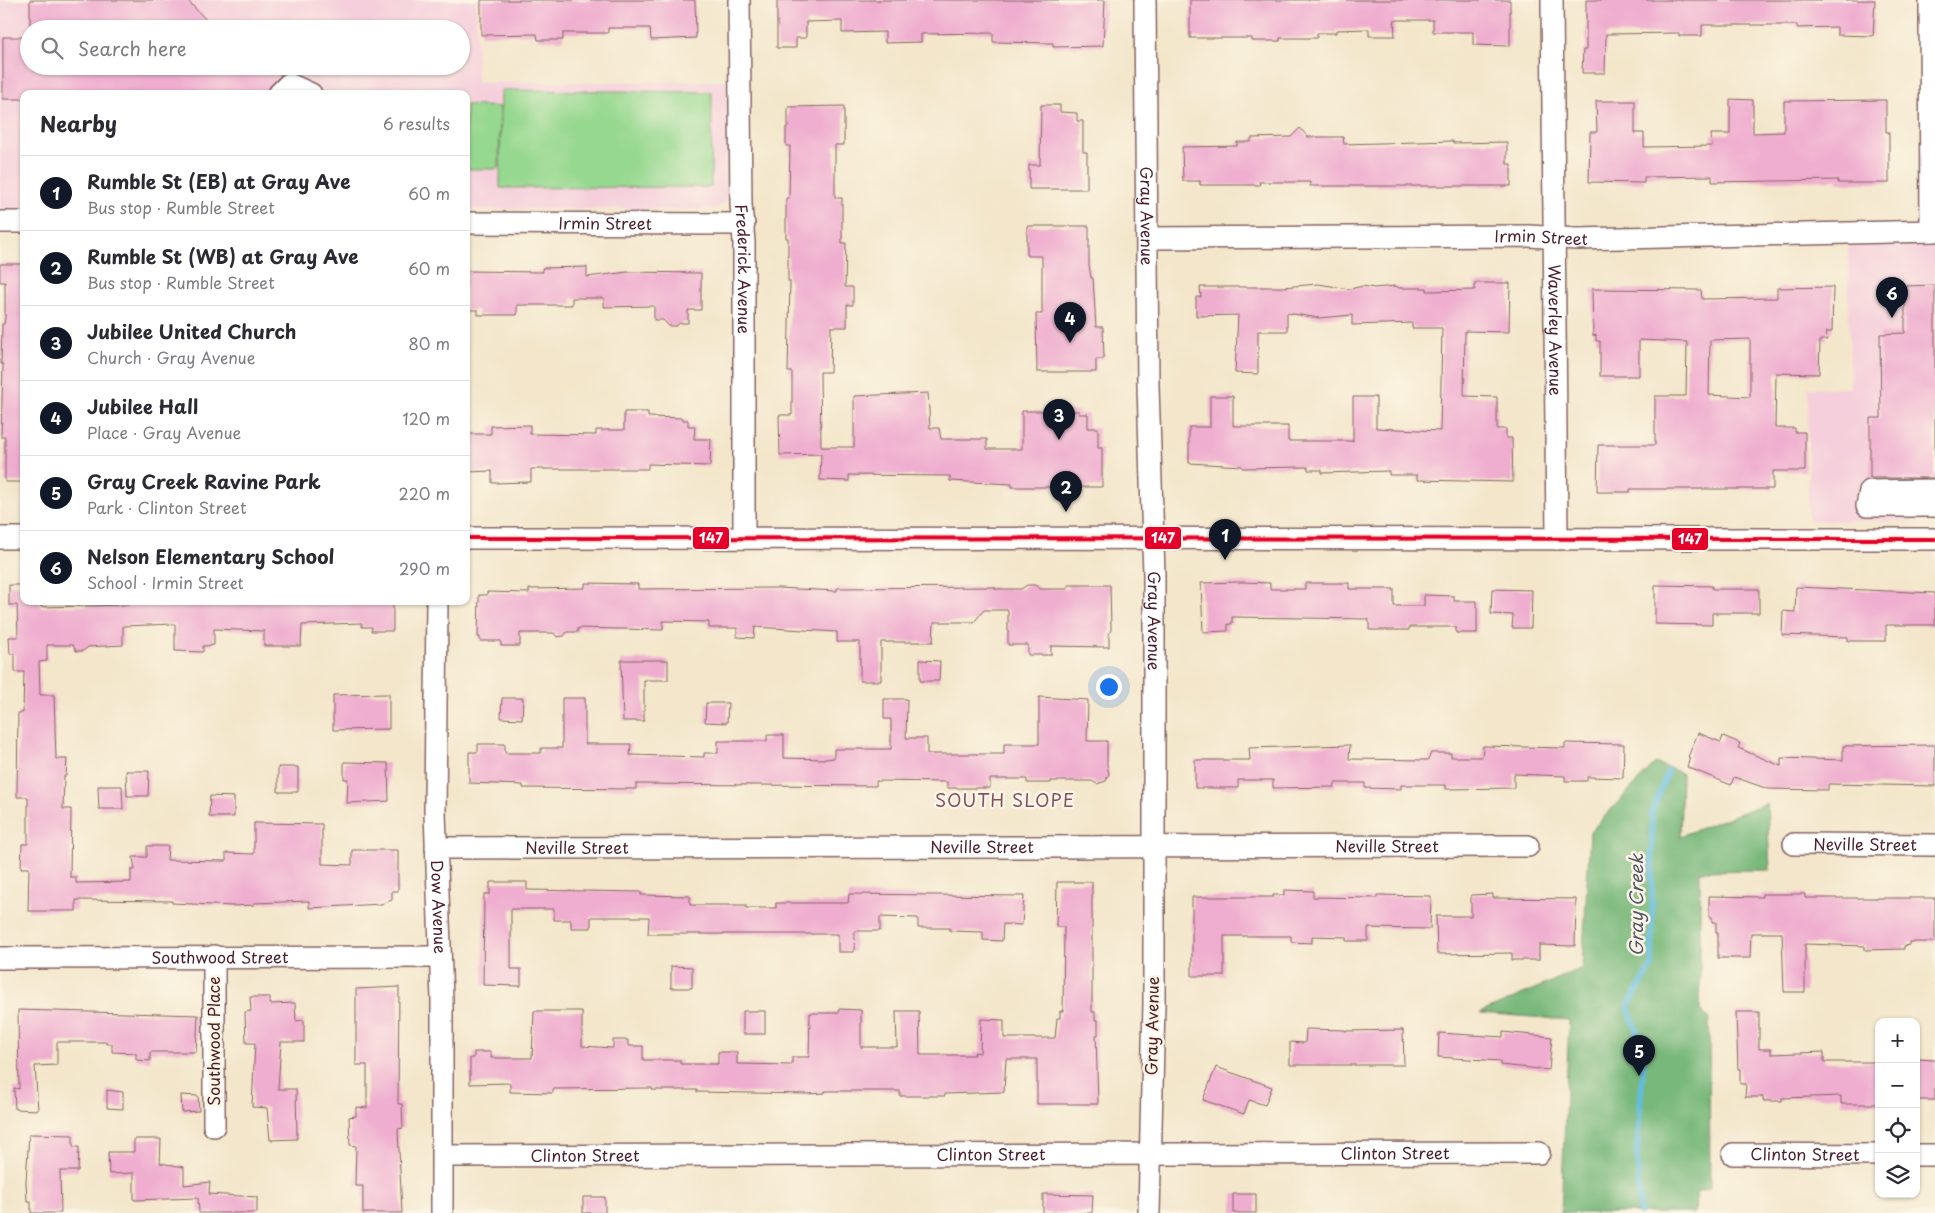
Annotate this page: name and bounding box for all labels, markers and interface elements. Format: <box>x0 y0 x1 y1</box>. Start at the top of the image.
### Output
search box <box>20 20 470 75</box>
icon: search <box>38 34 66 62</box>
text: Search here <box>78 34 187 62</box>
text: Nearby <box>40 107 117 139</box>
text: 6 results <box>383 111 450 135</box>
street label: Gray Avenue <box>1135 166 1160 266</box>
text: Rumble St (EB) at Gray Ave <box>87 167 350 195</box>
text: 1 <box>52 181 60 205</box>
text: 60 m <box>408 181 450 205</box>
text: Bus stop · Rumble Street <box>87 195 275 219</box>
street label: Frederick Avenue <box>730 203 757 334</box>
street label: Irmin Street <box>558 210 652 235</box>
street label: Irmin Street <box>1494 223 1588 250</box>
text: Rumble St (WB) at Gray Ave <box>87 242 359 270</box>
text: 2 <box>50 256 62 280</box>
text: 60 m <box>408 256 450 280</box>
street label: Waverley Avenue <box>1543 264 1569 396</box>
text: Bus stop · Rumble Street <box>87 270 275 294</box>
pin: 6 <box>1876 277 1908 318</box>
pin: 4 <box>1054 302 1086 343</box>
text: Jubilee United Church <box>87 317 297 345</box>
text: 3 <box>51 331 61 355</box>
text: 80 m <box>408 331 450 355</box>
text: Church · Gray Avenue <box>87 345 255 369</box>
text: Jubilee Hall <box>87 392 198 420</box>
pin: 3 <box>1043 399 1075 440</box>
text: 4 <box>51 406 61 430</box>
text: 120 m <box>403 406 450 430</box>
text: Place · Gray Avenue <box>87 420 241 444</box>
text: Gray Creek Ravine Park <box>87 467 321 495</box>
pin: 2 <box>1050 471 1082 512</box>
text: 5 <box>51 481 61 505</box>
text: 220 m <box>399 481 450 505</box>
text: Park · Clinton Street <box>87 495 247 519</box>
pin: 1 <box>1209 519 1241 560</box>
line badge: 147 <box>692 526 730 550</box>
line badge: 147 <box>1144 526 1182 550</box>
text: 147 <box>699 527 723 548</box>
text: 147 <box>1151 527 1175 548</box>
line badge: 147 <box>1671 527 1709 551</box>
text: 147 <box>1678 528 1702 549</box>
text: Nelson Elementary School <box>87 542 334 570</box>
text: 6 <box>50 556 62 580</box>
text: 290 m <box>399 556 450 580</box>
text: School · Irmin Street <box>87 570 244 594</box>
street label: Gray Avenue <box>1143 571 1167 671</box>
your location <box>1096 674 1122 700</box>
district label: SOUTH SLOPE <box>935 786 1075 813</box>
street label: Neville Street <box>1813 831 1917 856</box>
street label: Neville Street <box>1335 833 1439 857</box>
street label: Neville Street <box>930 834 1034 858</box>
street label: Neville Street <box>525 835 629 859</box>
water label: Gray Creek <box>1622 853 1649 956</box>
street label: Dow Avenue <box>426 860 453 954</box>
street label: Southwood Street <box>151 944 289 969</box>
street label: Southwood Place <box>201 976 225 1106</box>
street label: Gray Avenue <box>1138 976 1164 1076</box>
map controls <box>1875 1018 1920 1198</box>
button: + <box>1875 1018 1920 1063</box>
pin: 5 <box>1623 1035 1655 1076</box>
button: − <box>1875 1063 1920 1108</box>
button: locate <box>1875 1108 1920 1153</box>
street label: Clinton Street <box>1340 1140 1450 1165</box>
street label: Clinton Street <box>936 1141 1046 1166</box>
street label: Clinton Street <box>1750 1141 1860 1166</box>
street label: Clinton Street <box>530 1142 640 1167</box>
button: layers <box>1875 1153 1920 1198</box>

